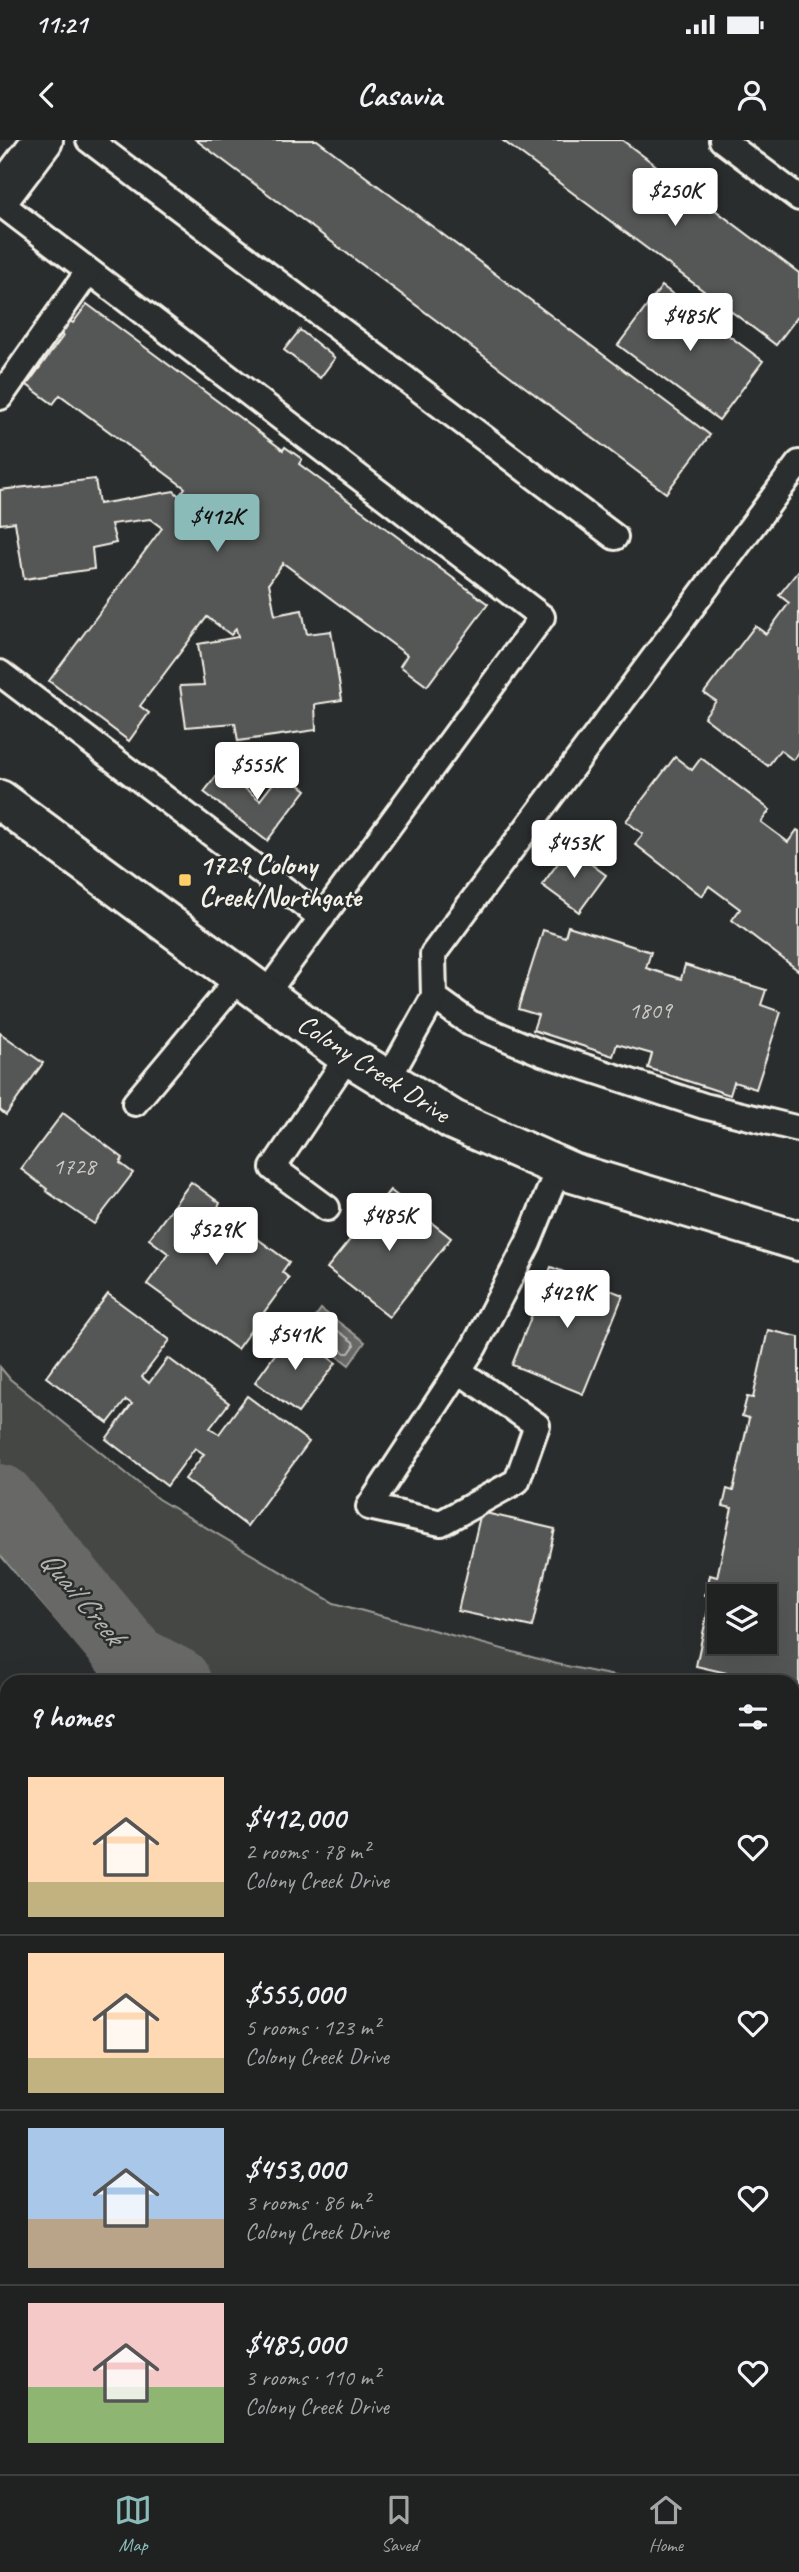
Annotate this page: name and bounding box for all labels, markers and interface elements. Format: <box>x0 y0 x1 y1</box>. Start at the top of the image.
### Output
text: 11:21 <box>35 8 87 41</box>
text: Casavia <box>357 74 442 115</box>
icon: back <box>28 76 66 114</box>
icon: person <box>733 76 771 114</box>
pin: $250K <box>626 168 724 228</box>
text: $250K <box>649 176 701 205</box>
pin: $485K <box>641 294 739 353</box>
text: $485K <box>664 301 716 330</box>
pin: $412K <box>168 494 266 554</box>
text: $412K <box>190 502 244 531</box>
pin: $555K <box>208 742 306 802</box>
text: $555K <box>231 750 283 779</box>
pin: $453K <box>525 820 623 880</box>
text: $453K <box>548 828 600 857</box>
place label: 1729 Colony Creek/Northgate <box>199 847 364 914</box>
marker: 1729 Colony Creek/Northgate <box>177 872 193 888</box>
house number: 1809 <box>628 995 674 1025</box>
street label: Colony Creek Drive <box>291 1006 459 1131</box>
house number: 1728 <box>52 1151 98 1181</box>
pin: $485K <box>340 1194 438 1253</box>
text: $485K <box>363 1201 415 1230</box>
pin: $529K <box>167 1208 265 1267</box>
text: $529K <box>190 1215 242 1244</box>
pin: $429K <box>518 1270 616 1330</box>
text: $429K <box>541 1278 593 1307</box>
pin: $541K <box>246 1312 344 1372</box>
text: $541K <box>269 1320 321 1349</box>
water label: Quail Creek <box>31 1542 136 1657</box>
map controls <box>707 1584 777 1654</box>
button: layers <box>707 1584 777 1654</box>
text: 9 homes <box>28 1698 112 1736</box>
icon: filters <box>734 1698 772 1736</box>
text: $412,000 <box>245 1799 345 1837</box>
icon: home <box>84 1805 168 1889</box>
icon: heart <box>734 1828 772 1866</box>
text: 2 rooms · 78 m² <box>245 1837 369 1866</box>
text: Colony Creek Drive <box>245 1866 389 1895</box>
text: $555,000 <box>245 1975 344 2013</box>
icon: home <box>84 1981 168 2065</box>
icon: heart <box>734 2004 772 2042</box>
text: 5 rooms · 123 m² <box>245 2013 380 2042</box>
text: Colony Creek Drive <box>245 2042 389 2071</box>
text: $453,000 <box>245 2150 345 2188</box>
icon: home <box>84 2156 168 2240</box>
icon: heart <box>734 2179 772 2217</box>
text: 3 rooms · 86 m² <box>245 2188 369 2217</box>
text: Colony Creek Drive <box>245 2217 389 2246</box>
text: $485,000 <box>245 2325 345 2363</box>
icon: home <box>84 2331 168 2415</box>
icon: heart <box>734 2354 772 2392</box>
text: 3 rooms · 110 m² <box>245 2363 380 2392</box>
text: Colony Creek Drive <box>245 2392 389 2421</box>
tab: Map <box>114 2491 152 2557</box>
tab: Saved <box>380 2491 418 2557</box>
tab: Home <box>647 2491 685 2557</box>

